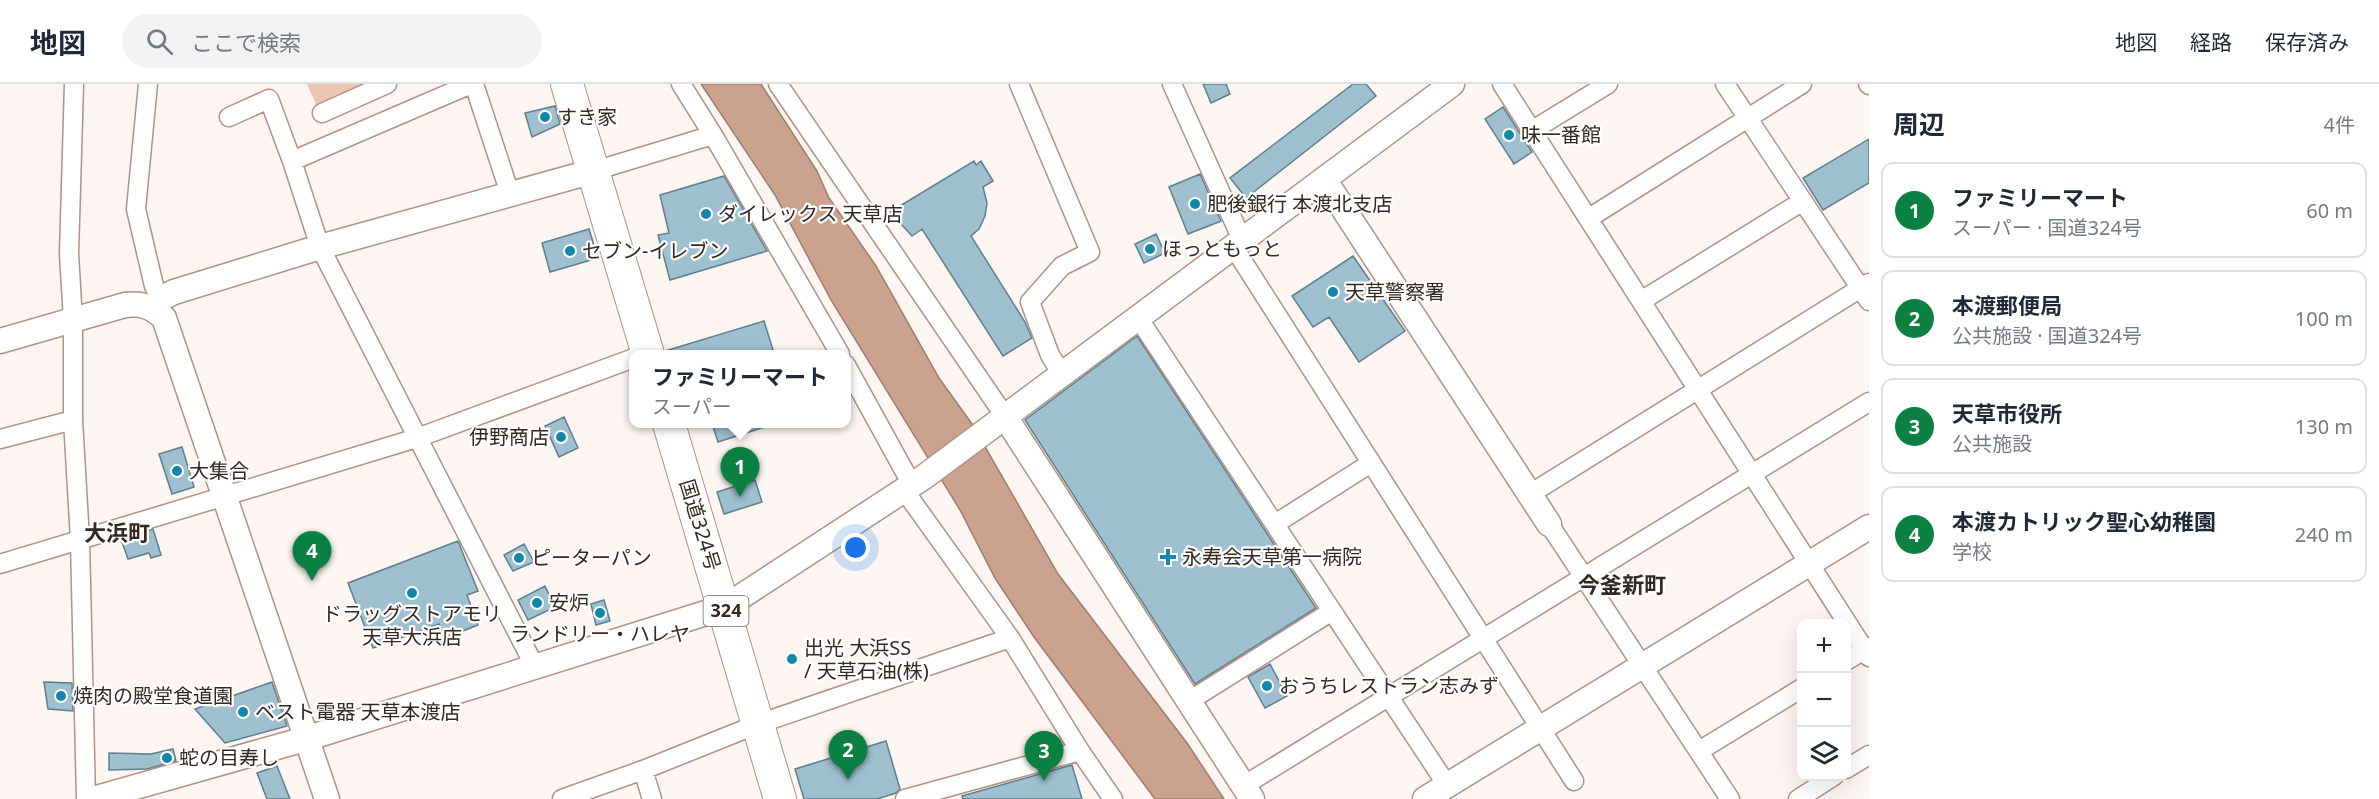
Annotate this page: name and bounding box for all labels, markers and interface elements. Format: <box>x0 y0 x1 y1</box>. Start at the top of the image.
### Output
search box <box>122 14 542 68</box>
text: 地図 <box>30 23 86 61</box>
icon: search <box>143 25 176 58</box>
text: ここで検索 <box>191 27 301 57</box>
text: 地図 <box>2115 28 2157 56</box>
text: 経路 <box>2190 28 2232 56</box>
text: 保存済み <box>2265 28 2349 56</box>
place label: すき家 <box>557 103 617 130</box>
text: 周辺 <box>1893 106 1945 142</box>
marker: すき家 <box>538 110 552 124</box>
text: 4件 <box>2324 111 2355 138</box>
place label: 味一番館 <box>1521 121 1601 148</box>
marker: 味一番館 <box>1502 128 1516 142</box>
text: ファミリーマート <box>1952 182 2128 212</box>
place label: 肥後銀行 本渡北支店 <box>1207 190 1392 217</box>
marker: 肥後銀行 本渡北支店 <box>1188 197 1202 211</box>
text: 1 <box>1909 197 1920 224</box>
text: 60 m <box>2306 197 2353 224</box>
place label: ダイレックス 天草店 <box>718 200 903 227</box>
marker: ダイレックス 天草店 <box>699 207 713 221</box>
text: スーパー · 国道324号 <box>1952 214 2142 241</box>
place label: ほっともっと <box>1162 235 1282 262</box>
place label: セブン-イレブン <box>582 237 728 264</box>
marker: ほっともっと <box>1143 242 1157 256</box>
marker: セブン-イレブン <box>563 244 577 258</box>
place label: 天草警察署 <box>1345 278 1445 305</box>
marker: 天草警察署 <box>1326 285 1340 299</box>
text: 本渡郵便局 <box>1952 290 2062 320</box>
text: 2 <box>1909 305 1920 332</box>
text: 100 m <box>2295 305 2353 332</box>
text: 公共施設 · 国道324号 <box>1952 322 2142 349</box>
popup <box>629 350 851 428</box>
text: ファミリーマート <box>652 361 828 391</box>
text: スーパー <box>652 393 732 420</box>
text: 天草市役所 <box>1952 398 2062 428</box>
text: 3 <box>1909 413 1920 440</box>
text: 130 m <box>2295 413 2353 440</box>
place label: 伊野商店 <box>469 423 549 450</box>
marker: 伊野商店 <box>554 430 568 444</box>
text: 公共施設 <box>1952 430 2032 457</box>
pin: 1 <box>720 448 760 497</box>
place label: 大集合 <box>189 457 249 484</box>
marker: 大集合 <box>170 464 184 478</box>
street label: 国道324号 <box>674 476 727 574</box>
text: 本渡カトリック聖心幼稚園 <box>1952 506 2216 536</box>
district label: 大浜町 <box>84 517 150 547</box>
text: 4 <box>1909 521 1920 548</box>
text: 240 m <box>2295 521 2353 548</box>
pin: 4 <box>292 532 332 581</box>
your location <box>841 533 870 562</box>
text: 学校 <box>1952 538 1992 565</box>
place label: 永寿会天草第一病院 <box>1182 543 1362 570</box>
place label: ピーターパン <box>531 544 652 571</box>
marker: 永寿会天草第一病院 <box>1159 548 1177 566</box>
marker: ピーターパン <box>512 551 526 565</box>
district label: 今釜新町 <box>1578 569 1666 599</box>
marker: ドラッグストアモリ 天草大浜店 <box>405 586 419 600</box>
place label: 安炉 <box>549 589 589 616</box>
marker: 安炉 <box>530 596 544 610</box>
road number: 324 <box>704 596 748 626</box>
place label: ドラッグストアモリ 天草大浜店 <box>322 600 502 650</box>
marker: ランドリー・ハレヤ <box>593 606 607 620</box>
map controls <box>1797 619 1851 781</box>
button: + <box>1797 619 1851 673</box>
place label: ランドリー・ハレヤ <box>510 620 690 647</box>
place label: 出光 大浜SS / 天草石油(株) <box>804 634 929 684</box>
marker: 出光 大浜SS / 天草石油(株) <box>785 652 799 666</box>
place label: おうちレストラン志みず <box>1279 672 1499 699</box>
button: − <box>1797 673 1851 727</box>
marker: おうちレストラン志みず <box>1260 679 1274 693</box>
place label: 焼肉の殿堂食道園 <box>73 682 233 709</box>
marker: 焼肉の殿堂食道園 <box>54 689 68 703</box>
place label: ベスト電器 天草本渡店 <box>255 698 461 725</box>
marker: ベスト電器 天草本渡店 <box>236 705 250 719</box>
button: layers <box>1797 727 1851 781</box>
pin: 2 <box>828 730 868 780</box>
pin: 3 <box>1024 732 1064 781</box>
place label: 蛇の目寿し <box>179 744 279 771</box>
marker: 蛇の目寿し <box>160 751 174 765</box>

